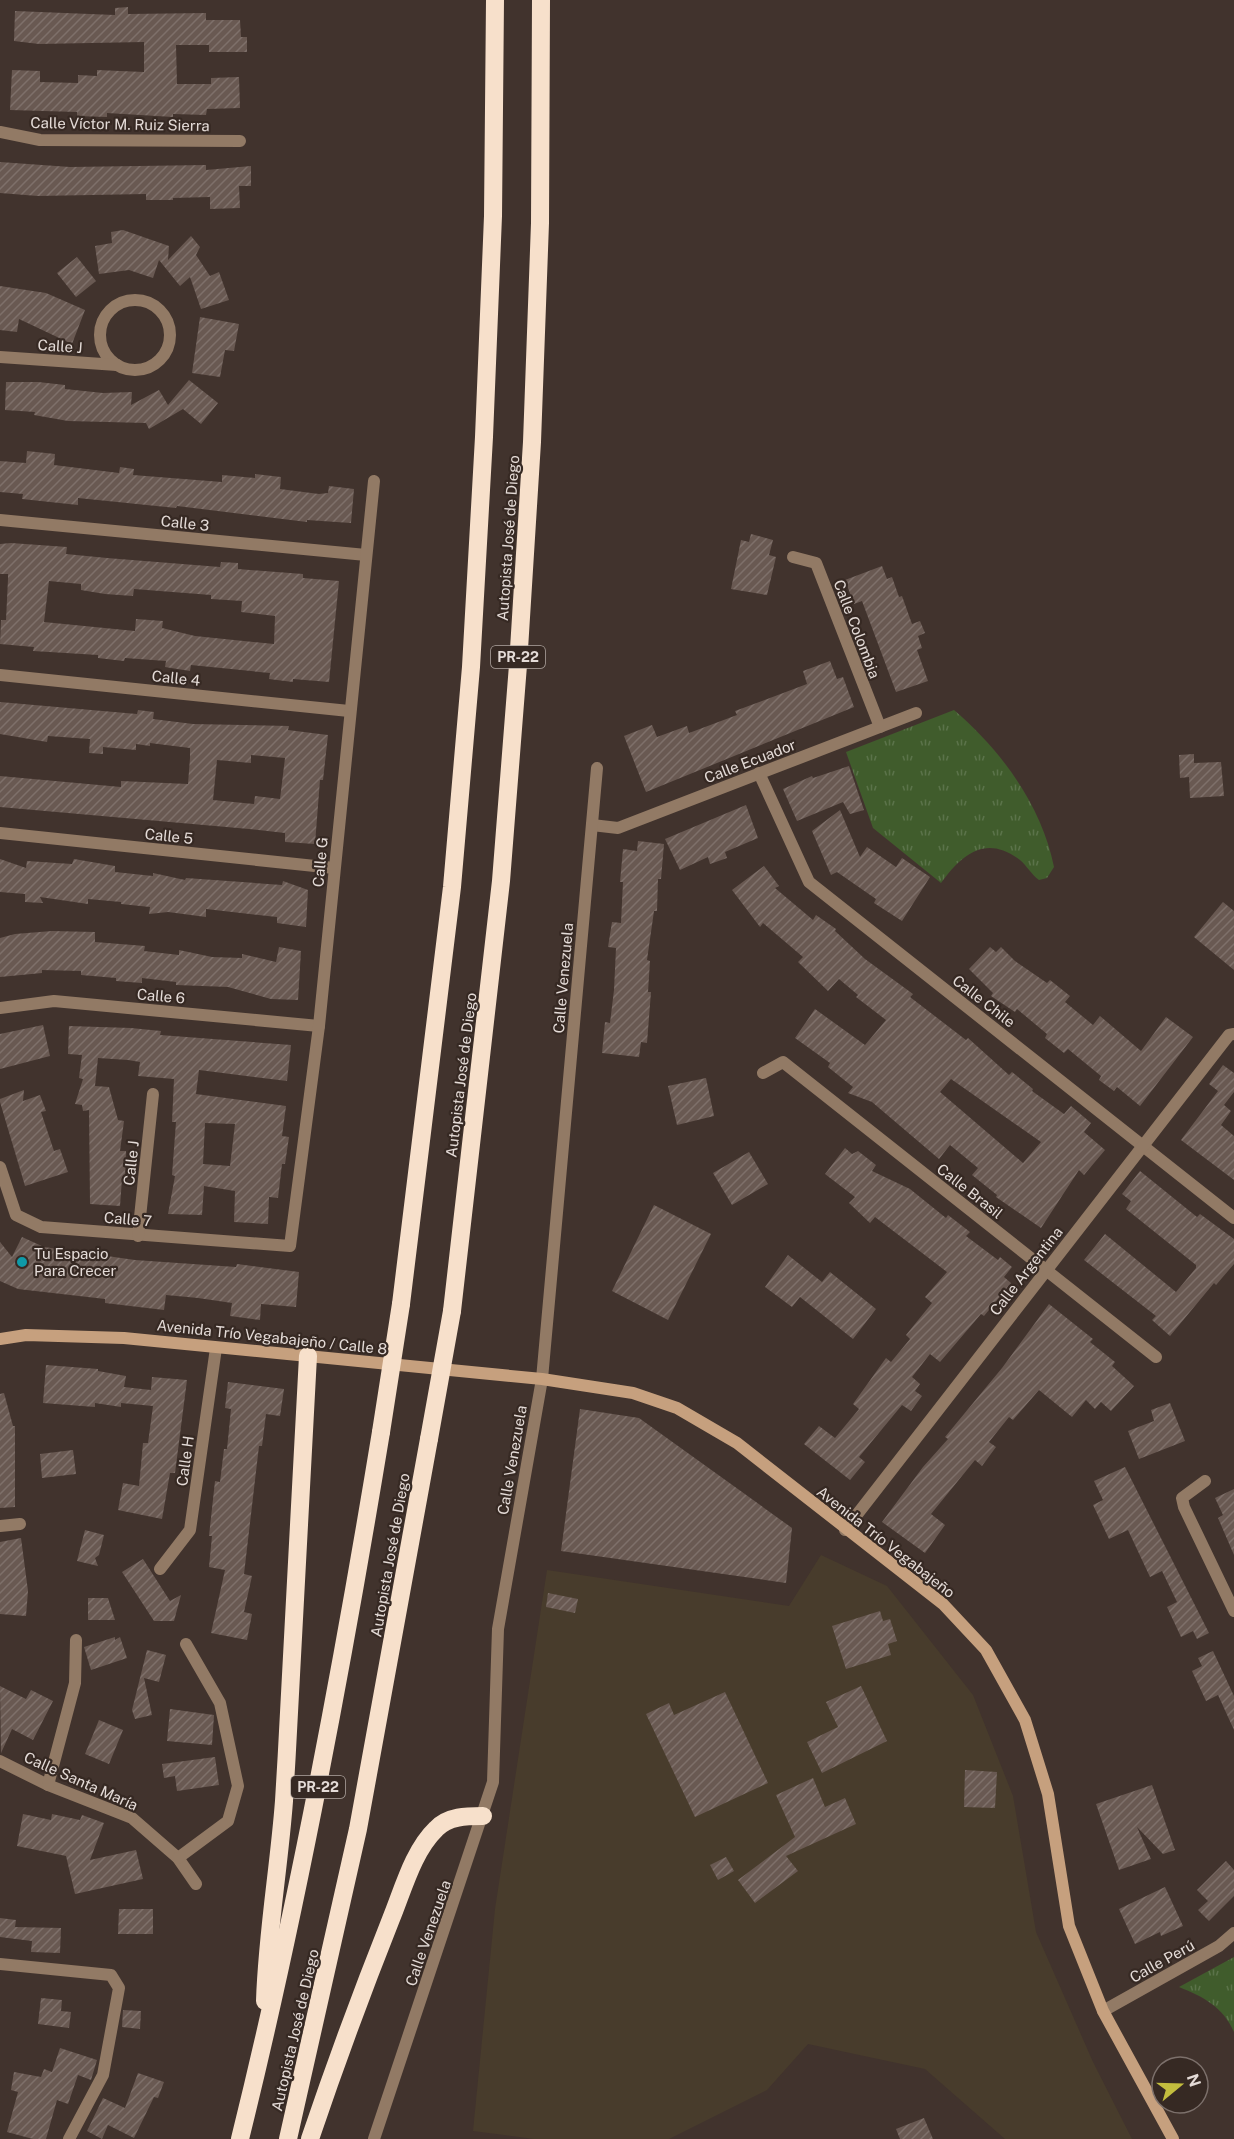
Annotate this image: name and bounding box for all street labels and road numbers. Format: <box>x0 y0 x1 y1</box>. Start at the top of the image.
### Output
street label: Calle Víctor M. Ruiz Sierra <box>30 114 210 134</box>
street label: Calle J <box>37 336 83 356</box>
street label: Autopista José de Diego <box>494 455 522 621</box>
street label: Calle 3 <box>160 512 210 534</box>
street label: Calle Colombia <box>830 577 884 681</box>
road number: PR-22 <box>491 646 545 668</box>
street label: Calle 4 <box>151 667 201 689</box>
street label: Calle Ecuador <box>702 736 798 786</box>
street label: Calle 5 <box>144 825 194 847</box>
street label: Calle G <box>309 836 331 888</box>
street label: Calle Venezuela <box>550 922 576 1034</box>
street label: Calle Chile <box>949 971 1019 1031</box>
street label: Calle 6 <box>136 985 186 1007</box>
street label: Autopista José de Diego <box>442 992 480 1158</box>
street label: Calle J <box>120 1140 142 1186</box>
street label: Calle Brasil <box>934 1160 1006 1222</box>
street label: Calle 7 <box>103 1208 153 1230</box>
street label: Calle Argentina <box>986 1223 1066 1319</box>
street label: Avenida Trío Vegabajeño / Calle 8 <box>156 1316 388 1358</box>
street label: Calle Venezuela <box>494 1404 530 1516</box>
street label: Calle H <box>173 1435 197 1487</box>
street label: Autopista José de Diego <box>367 1472 413 1638</box>
street label: Avenida Trío Vegabajeño <box>814 1483 958 1601</box>
street label: Calle Santa María <box>21 1748 141 1814</box>
road number: PR-22 <box>291 1776 345 1798</box>
street label: Calle Venezuela <box>402 1878 454 1988</box>
street label: Calle Perú <box>1127 1936 1197 1986</box>
street label: Autopista José de Diego <box>268 1947 322 2113</box>

